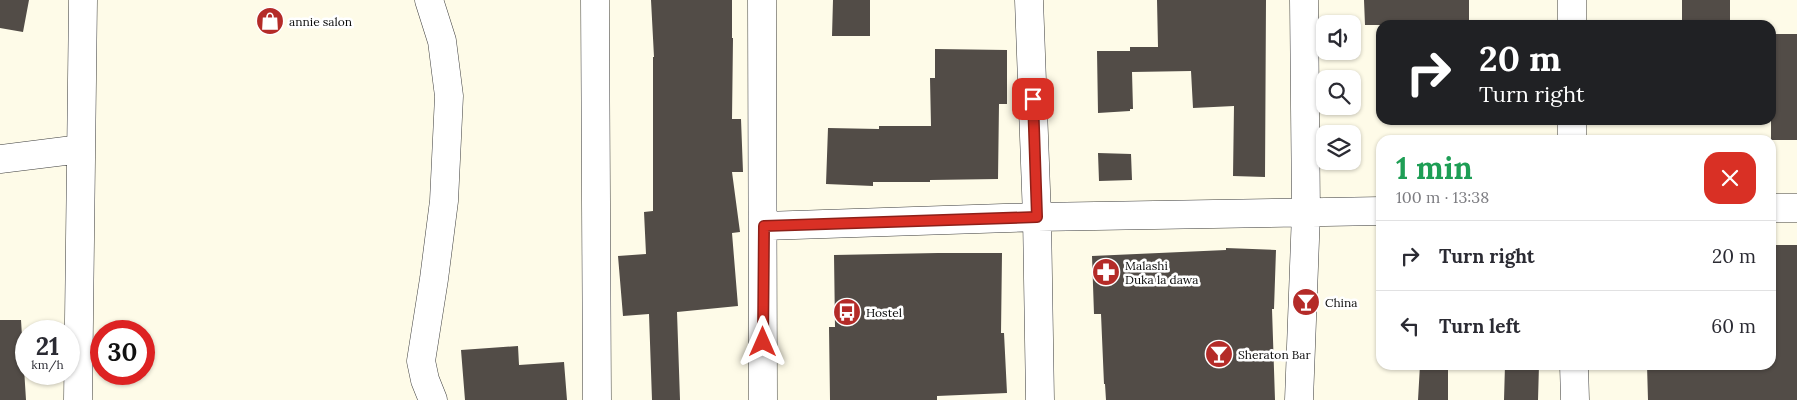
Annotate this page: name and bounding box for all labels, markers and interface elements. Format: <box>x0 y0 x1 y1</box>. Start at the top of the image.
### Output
shop icon: annie salon <box>255 6 285 36</box>
place label: annie salon <box>289 14 352 29</box>
map controls <box>1316 15 1361 170</box>
button: sound <box>1316 15 1361 60</box>
text: 20 m <box>1479 36 1561 81</box>
icon: right <box>1396 40 1461 105</box>
button: search <box>1316 70 1361 115</box>
pin <box>1012 78 1054 120</box>
text: Turn right <box>1479 80 1584 108</box>
icon: arrive <box>1019 85 1047 113</box>
button: layers <box>1316 125 1361 170</box>
text: 1 min <box>1396 149 1473 187</box>
button: close <box>1704 152 1756 204</box>
text: 100 m · 13:38 <box>1396 187 1489 207</box>
icon: right <box>1396 242 1424 270</box>
text: Turn right <box>1439 244 1535 268</box>
text: 20 m <box>1712 244 1756 268</box>
pharmacy icon: Malashi Duka la dawa <box>1091 257 1121 287</box>
place label: Malashi Duka la dawa <box>1125 258 1198 287</box>
bar icon: China <box>1291 287 1321 317</box>
place label: China <box>1325 295 1357 310</box>
bus stop icon: Hostel <box>832 297 862 327</box>
place label: Hostel <box>866 305 902 320</box>
icon: left <box>1396 312 1424 340</box>
text: Turn left <box>1439 314 1520 338</box>
text: 60 m <box>1711 314 1756 338</box>
position arrow <box>736 315 788 367</box>
speed limit sign: 30 <box>90 320 155 385</box>
text: 21 <box>36 330 59 362</box>
bar icon: Sheraton Bar <box>1204 339 1234 369</box>
place label: Sheraton Bar <box>1238 347 1311 362</box>
text: km/h <box>31 357 64 372</box>

